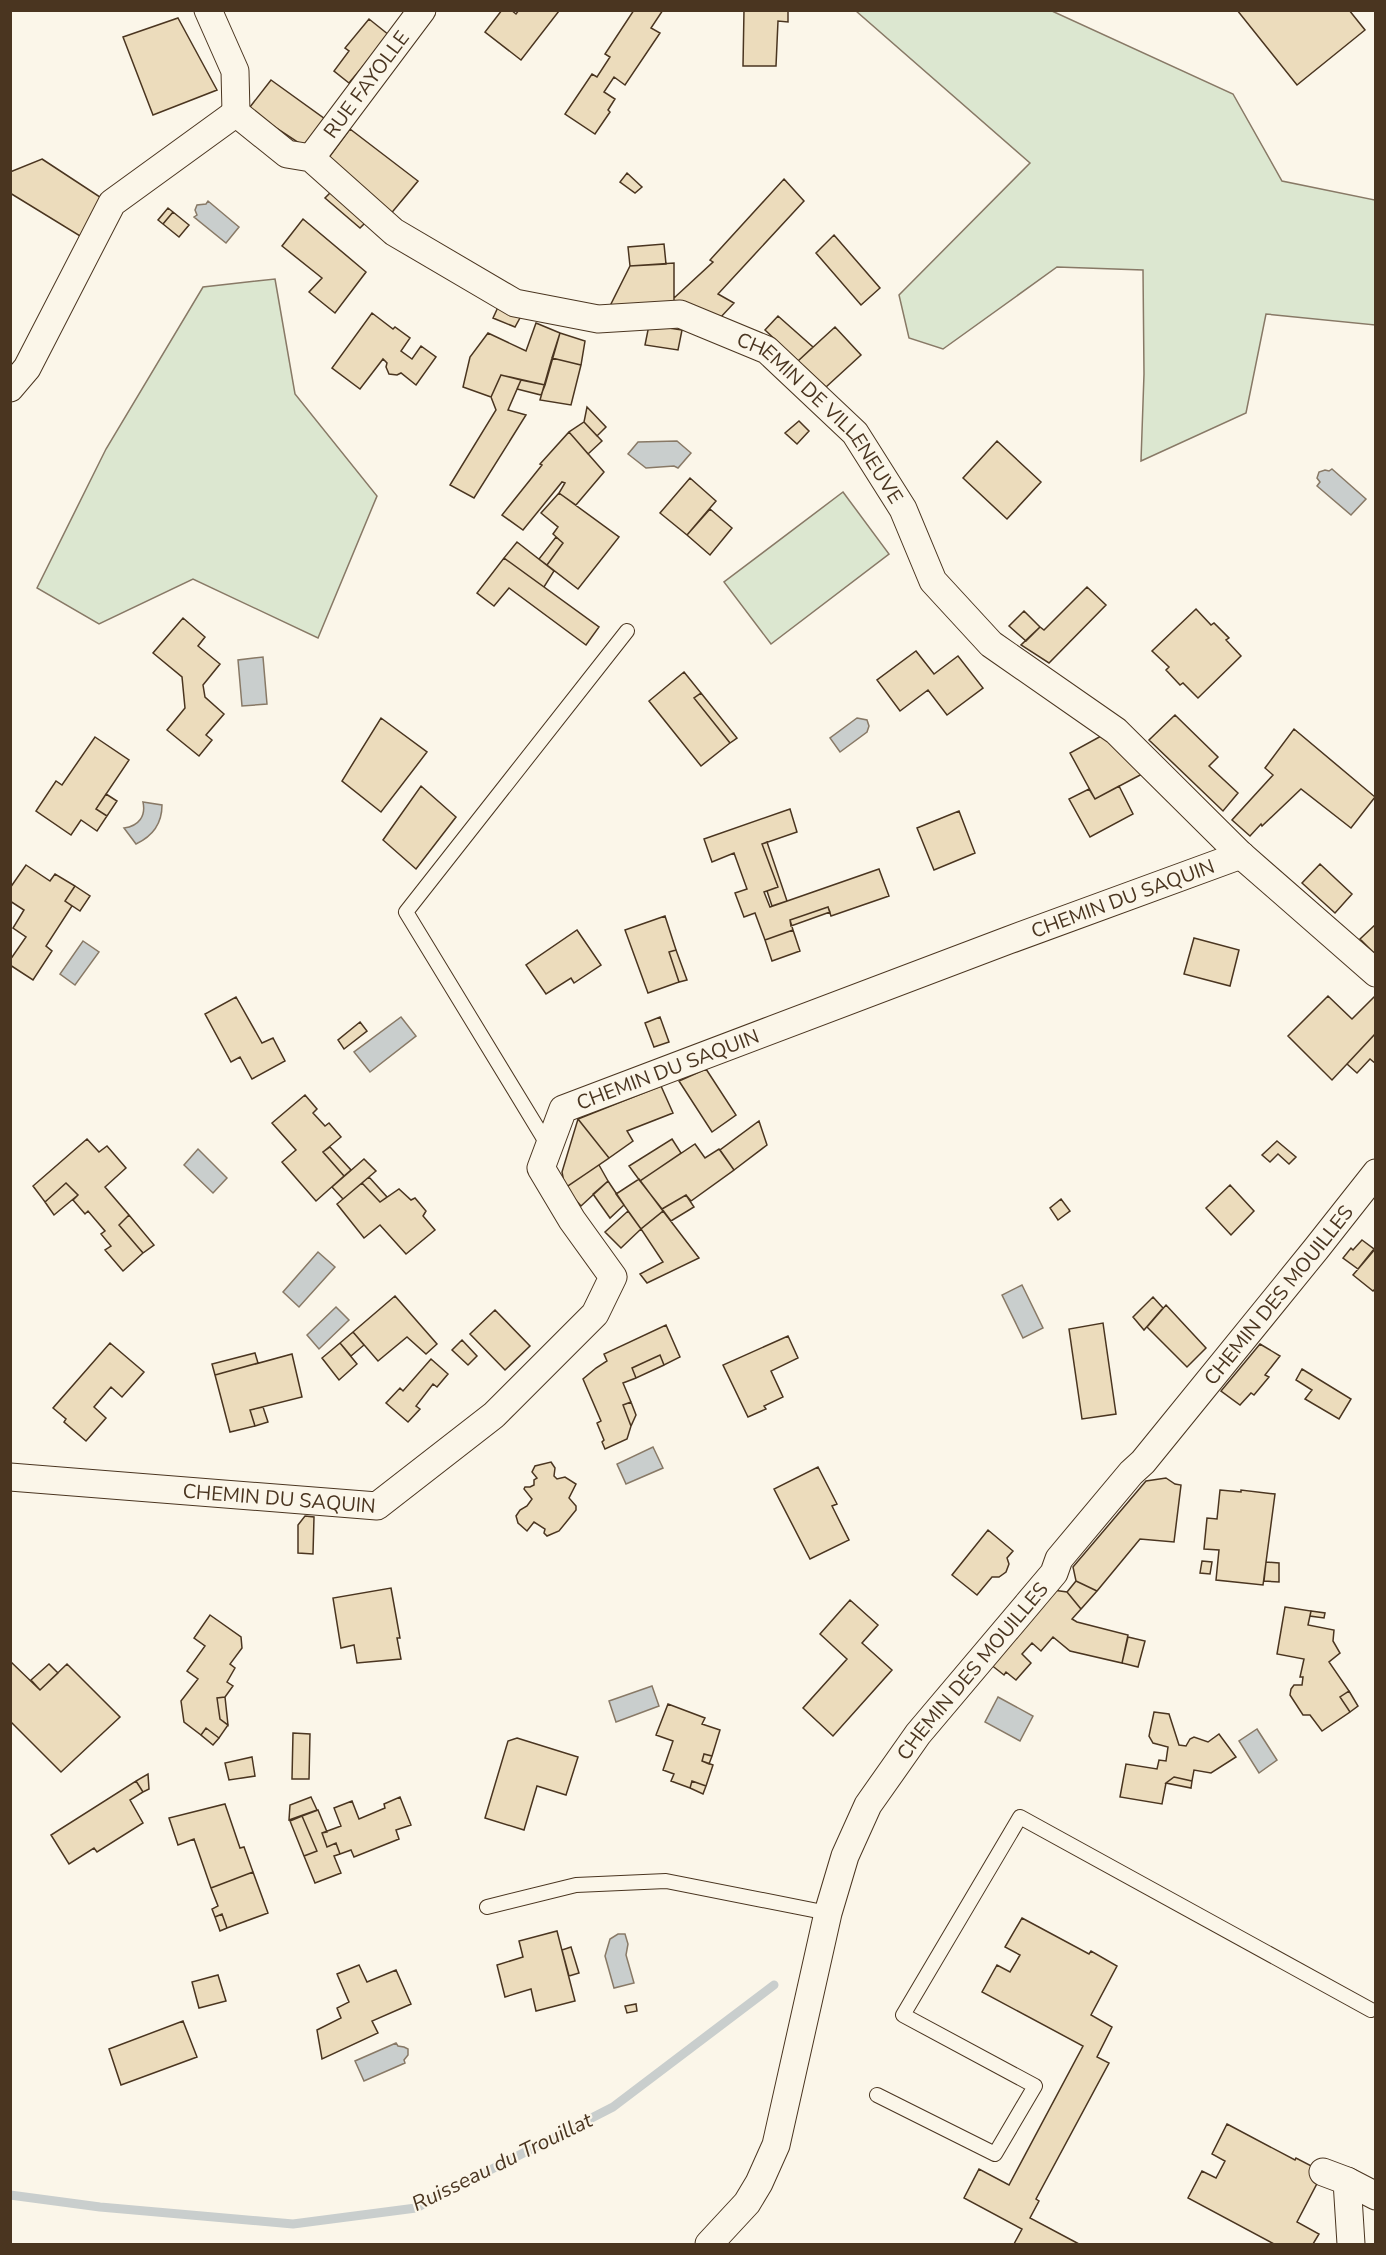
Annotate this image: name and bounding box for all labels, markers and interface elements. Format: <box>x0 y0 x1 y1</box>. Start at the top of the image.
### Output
street label: RUE FAYOLLE <box>317 26 416 144</box>
street label: CHEMIN DE VILLENEUVE <box>733 326 909 509</box>
street label: CHEMIN DU SAQUIN <box>1027 853 1218 945</box>
street label: CHEMIN DU SAQUIN <box>573 1023 763 1117</box>
street label: CHEMIN DES MOUILLES <box>1198 1200 1360 1391</box>
street label: CHEMIN DU SAQUIN <box>182 1478 377 1520</box>
street label: CHEMIN DES MOUILLES <box>891 1577 1055 1766</box>
water label: Ruisseau du Trouillat <box>407 2106 597 2218</box>

